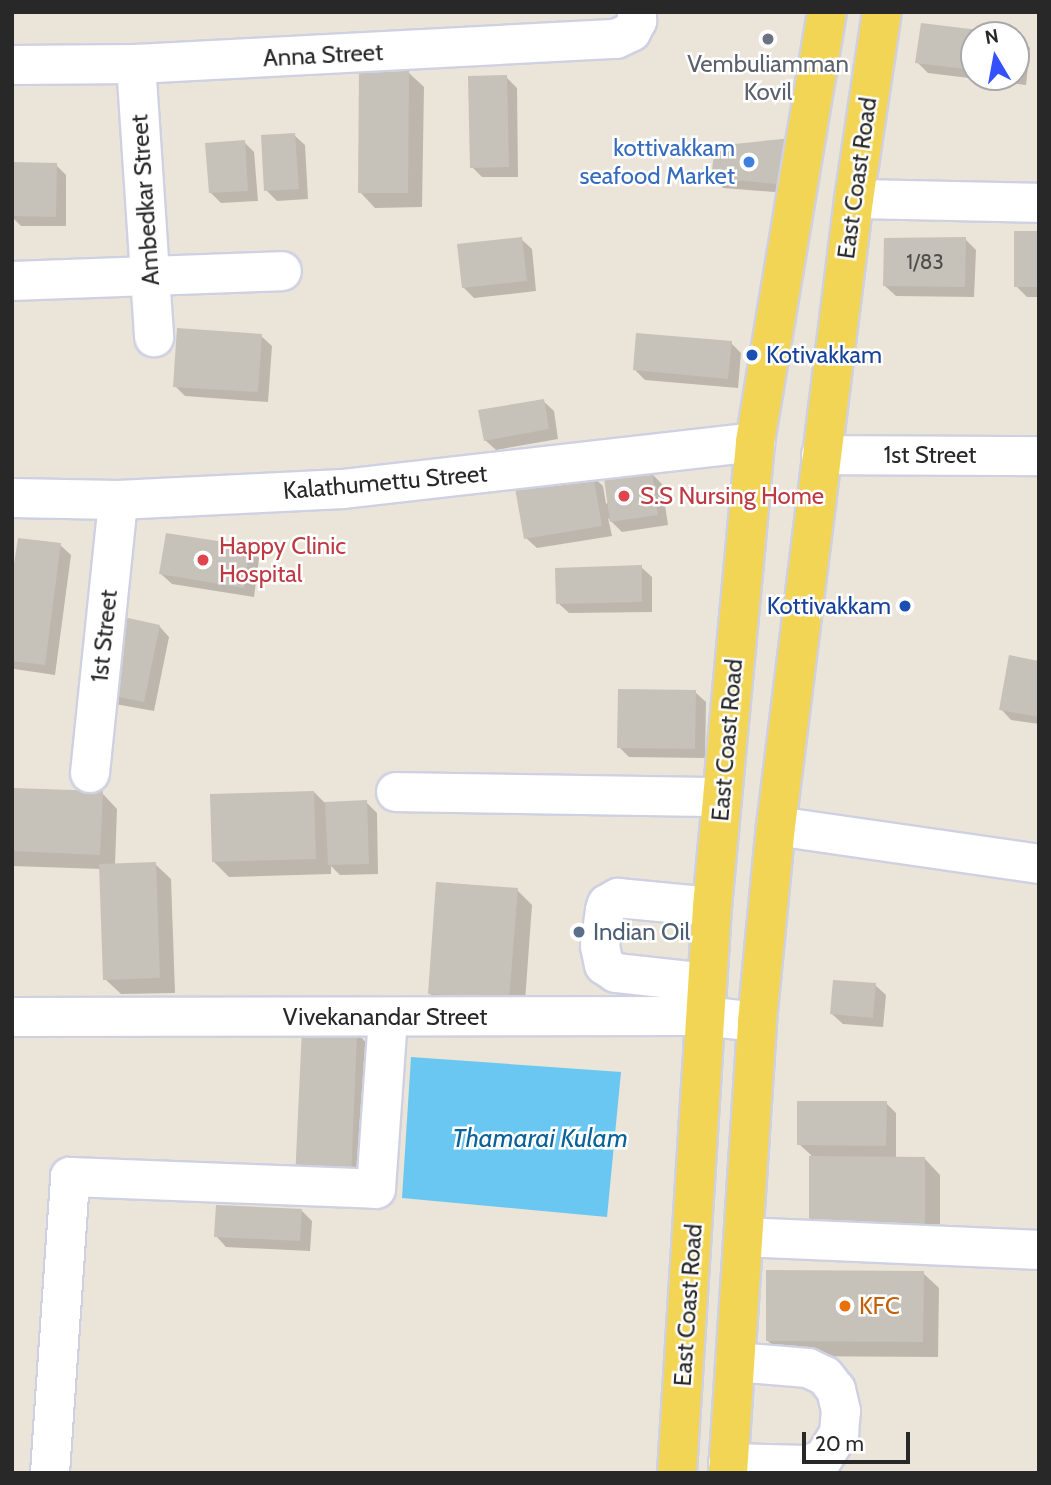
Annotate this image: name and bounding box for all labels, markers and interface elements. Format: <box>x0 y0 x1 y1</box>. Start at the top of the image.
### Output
north arrow <box>960 21 1030 91</box>
text: N <box>983 24 1000 49</box>
marker: Vembuliamman Kovil <box>760 31 776 47</box>
street label: Anna Street <box>262 37 384 73</box>
place label: Vembuliamman Kovil <box>687 50 849 106</box>
street label: East Coast Road <box>831 95 883 261</box>
street label: Ambedkar Street <box>125 113 165 287</box>
place label: kottivakkam seafood Market <box>580 134 735 190</box>
marker: kottivakkam seafood Market <box>741 154 757 170</box>
house number: 1/83 <box>906 249 944 275</box>
place label: Kotivakkam <box>766 341 882 369</box>
marker: Kotivakkam <box>744 347 760 363</box>
street label: 1st Street <box>884 441 976 469</box>
street label: Kalathumettu Street <box>282 459 488 505</box>
place label: S.S Nursing Home <box>640 482 824 510</box>
marker: S.S Nursing Home <box>614 486 634 506</box>
place label: Happy Clinic Hospital <box>219 532 346 588</box>
marker: Happy Clinic Hospital <box>193 550 213 570</box>
street label: 1st Street <box>85 588 123 684</box>
place label: Kottivakkam <box>767 592 891 620</box>
marker: Kottivakkam <box>897 598 913 614</box>
street label: East Coast Road <box>706 658 748 822</box>
place label: Indian Oil <box>593 918 690 946</box>
marker: Indian Oil <box>571 924 587 940</box>
street label: Vivekanandar Street <box>283 1003 487 1031</box>
water label: Thamarai Kulam <box>452 1123 628 1155</box>
street label: East Coast Road <box>668 1223 708 1387</box>
place label: KFC <box>859 1292 900 1320</box>
marker: KFC <box>837 1298 853 1314</box>
scale bar <box>806 1418 914 1462</box>
text: 20 m <box>815 1431 864 1456</box>

